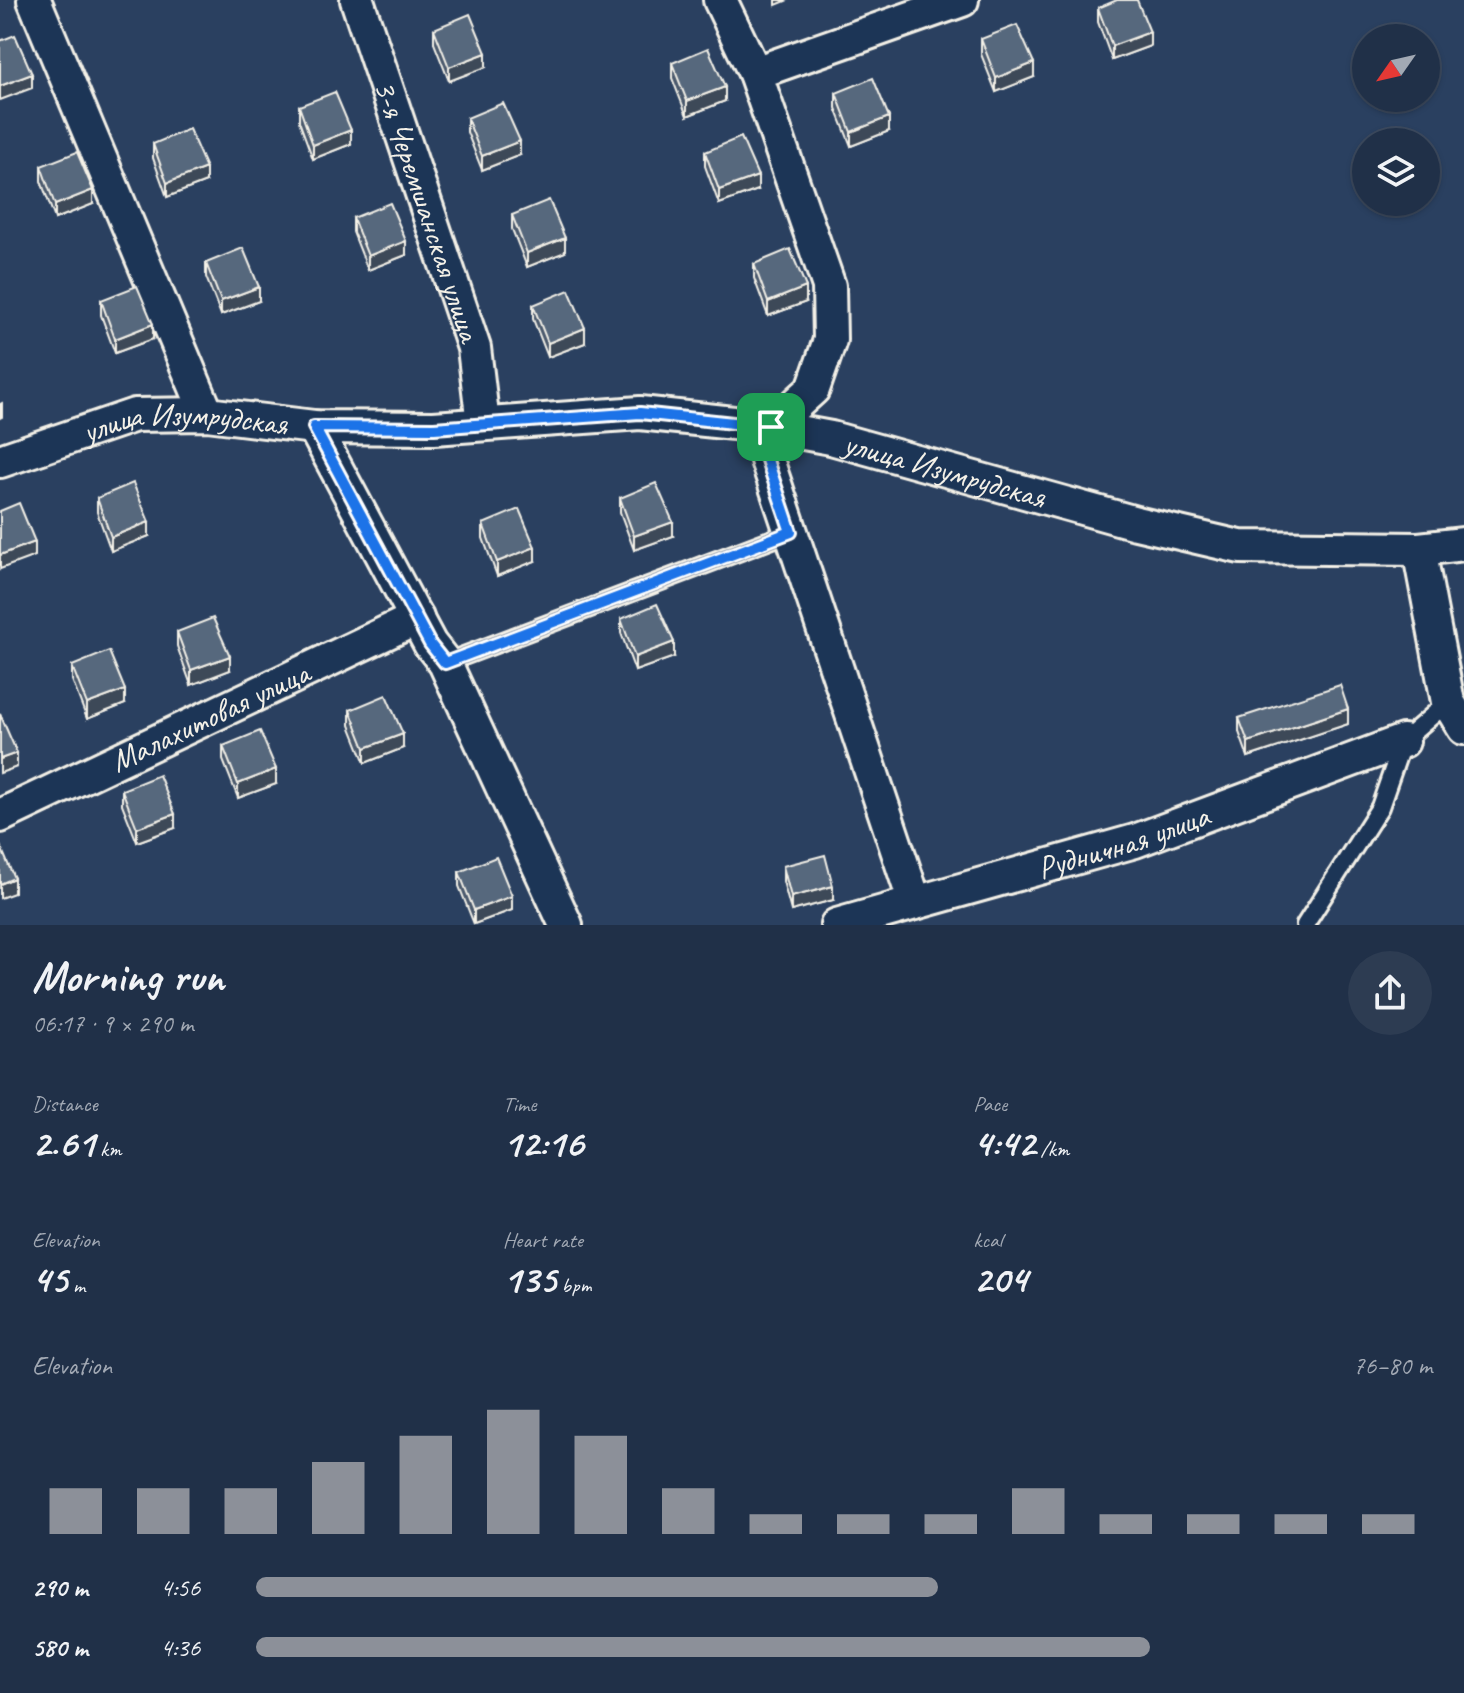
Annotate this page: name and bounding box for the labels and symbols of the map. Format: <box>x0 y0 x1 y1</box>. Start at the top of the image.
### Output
north arrow <box>1352 24 1440 112</box>
street label: 3-я Черемшанская улица <box>364 75 491 349</box>
pin <box>737 393 805 461</box>
street label: улица Изумрудская <box>75 394 291 453</box>
street label: улица Изумрудская <box>837 422 1052 518</box>
street label: Малахитовая улица <box>104 651 318 782</box>
street label: Рудничная улица <box>1033 794 1217 889</box>

